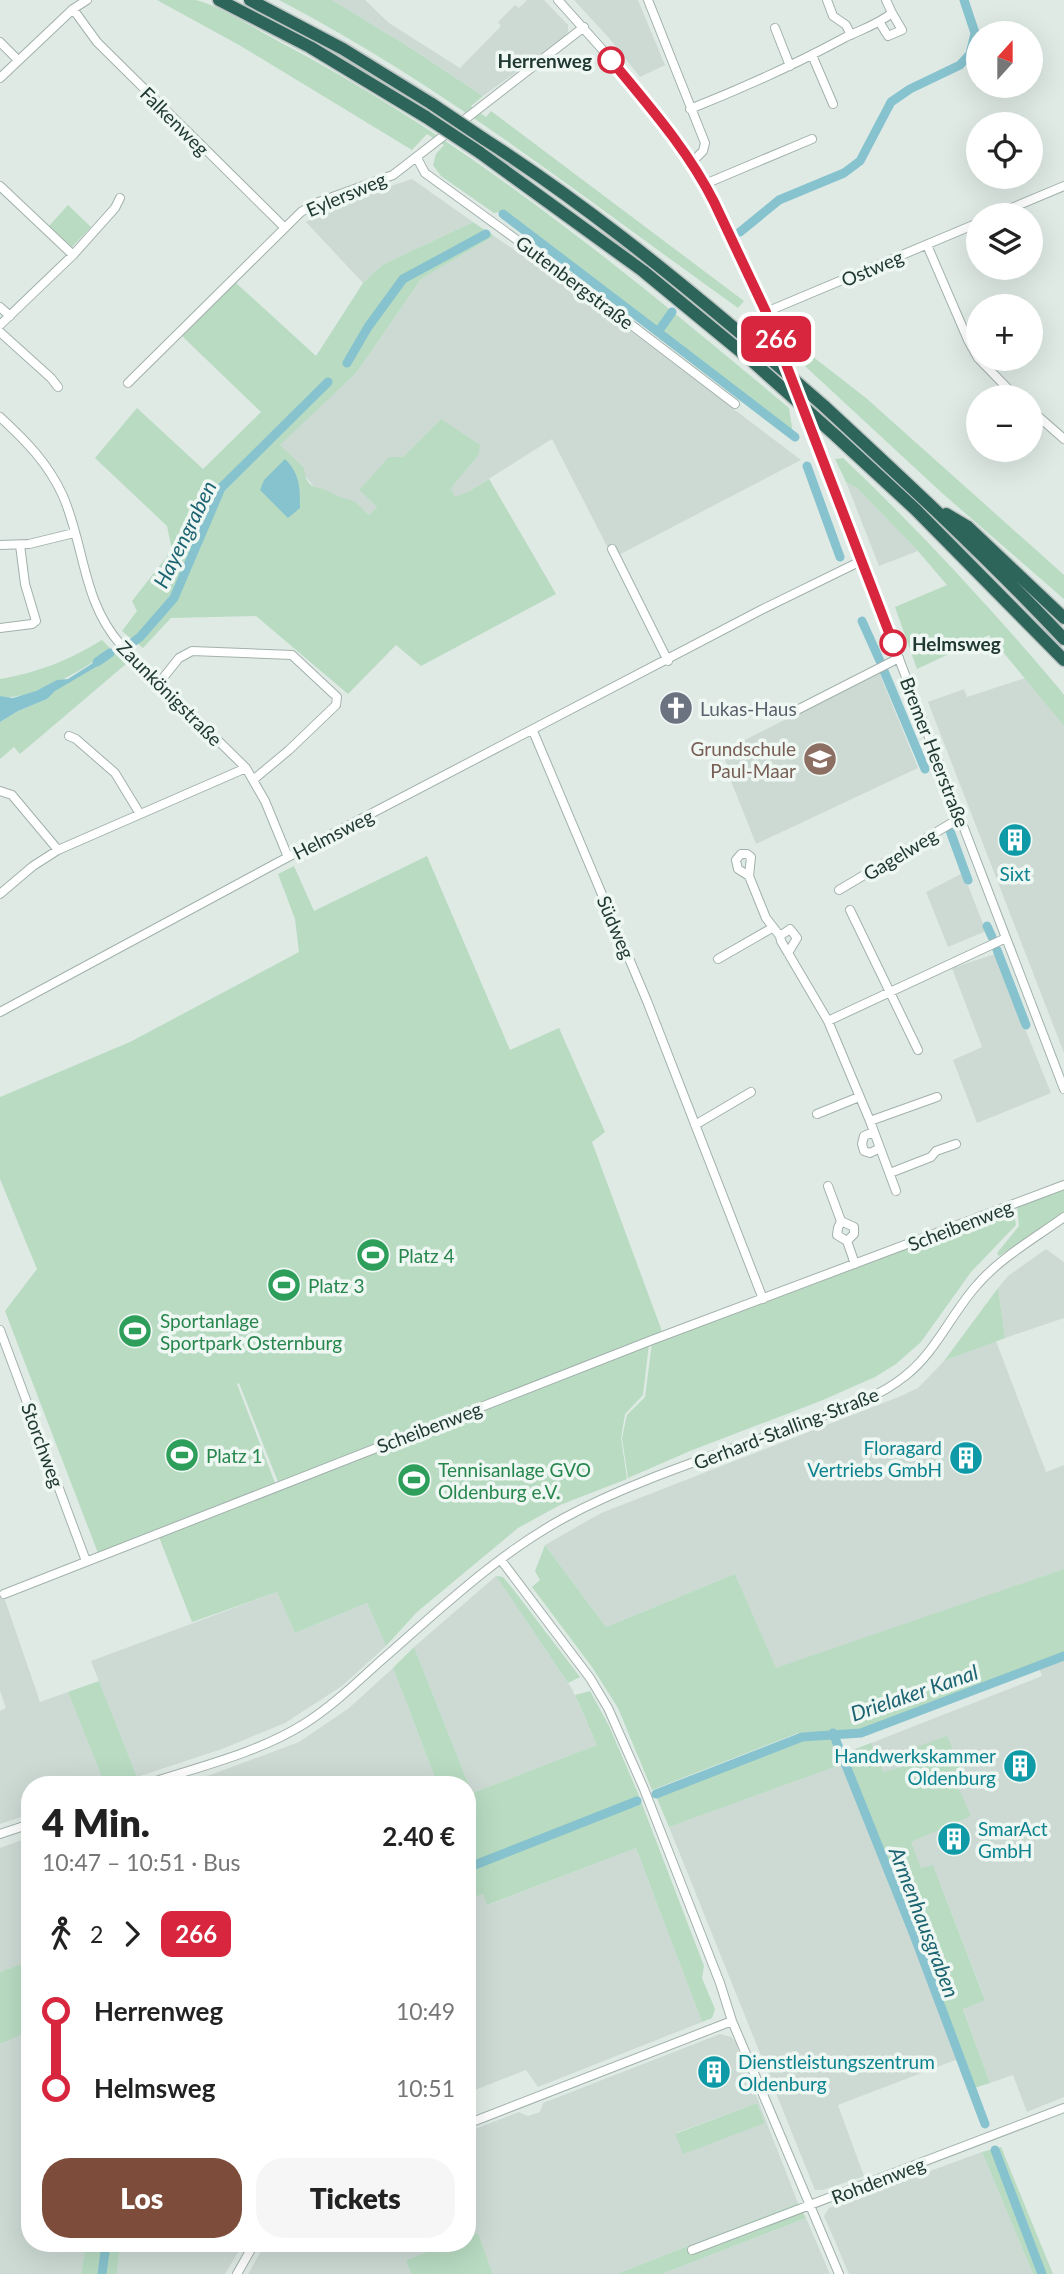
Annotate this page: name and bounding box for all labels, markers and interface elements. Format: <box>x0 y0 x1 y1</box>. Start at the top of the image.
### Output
north arrow <box>966 21 1043 98</box>
map controls <box>966 21 1043 462</box>
marker: Herrenweg <box>598 47 624 73</box>
place label: Herrenweg <box>498 49 592 72</box>
street label: Falkenweg <box>136 82 214 160</box>
button: locate <box>966 112 1043 189</box>
street label: Eylersweg <box>303 167 390 221</box>
button: layers <box>966 203 1043 280</box>
street label: Gutenbergstraße <box>512 230 638 334</box>
street label: Ostweg <box>838 245 906 291</box>
button: + <box>966 294 1043 371</box>
line badge: 266 <box>736 316 816 362</box>
text: 266 <box>755 324 797 353</box>
button: − <box>966 385 1043 462</box>
water label: Hayengraben <box>147 476 221 592</box>
marker: Helmsweg <box>880 630 906 656</box>
place label: Helmsweg <box>912 632 1001 655</box>
street label: Zaunkönigstraße <box>113 636 227 750</box>
street label: Bremer Heerstraße <box>896 674 974 830</box>
church icon: Lukas-Haus <box>657 689 695 727</box>
place label: Lukas-Haus <box>700 697 797 720</box>
place label: Grundschule Paul-Maar <box>691 737 796 782</box>
school or university icon: Grundschule Paul-Maar <box>801 740 839 778</box>
street label: Helmsweg <box>289 804 377 864</box>
building icon: Sixt <box>996 821 1034 859</box>
street label: Gagelweg <box>859 823 941 885</box>
place label: Sixt <box>999 862 1031 885</box>
street label: Südweg <box>593 892 640 962</box>
street label: Scheibenweg <box>904 1194 1016 1256</box>
sports icon: Platz 4 <box>354 1236 392 1274</box>
place label: Platz 4 <box>398 1244 454 1267</box>
sports icon: Platz 3 <box>265 1266 303 1304</box>
place label: Platz 3 <box>308 1274 364 1297</box>
place label: Sportanlage Sportpark Osternburg <box>160 1309 342 1354</box>
sports icon: Sportanlage Sportpark Osternburg <box>116 1312 154 1350</box>
street label: Gerhard-Stalling-Straße <box>690 1382 882 1474</box>
street label: Scheibenweg <box>373 1396 485 1458</box>
street label: Storchweg <box>17 1400 69 1491</box>
sports icon: Platz 1 <box>163 1436 201 1474</box>
place label: Floragard Vertriebs GmbH <box>807 1436 942 1481</box>
building icon: Floragard Vertriebs GmbH <box>947 1439 985 1477</box>
place label: Platz 1 <box>206 1444 262 1467</box>
place label: Tennisanlage GVO Oldenburg e.V. <box>438 1458 591 1503</box>
sports icon: Tennisanlage GVO Oldenburg e.V. <box>395 1461 433 1499</box>
water label: Drielaker Kanal <box>847 1658 981 1725</box>
place label: Handwerkskammer Oldenburg <box>834 1744 996 1789</box>
building icon: Handwerkskammer Oldenburg <box>1001 1747 1039 1785</box>
text: 4 Min. <box>42 1799 150 1845</box>
place label: SmarAct GmbH <box>978 1817 1048 1862</box>
text: 2.40 € <box>382 1820 455 1852</box>
building icon: SmarAct GmbH <box>935 1820 973 1858</box>
water label: Armenhausgraben <box>884 1842 965 2001</box>
text: 10:47 – 10:51 · Bus <box>42 1848 241 1876</box>
icon: walk <box>42 1915 80 1953</box>
icon: forward <box>113 1915 151 1953</box>
text: 266 <box>175 1919 217 1948</box>
text: 2 <box>90 1920 103 1948</box>
text: Herrenweg <box>94 1995 223 2027</box>
text: 10:49 <box>396 1997 455 2025</box>
place label: Dienstleistungszentrum Oldenburg <box>738 2050 935 2095</box>
building icon: Dienstleistungszentrum Oldenburg <box>695 2053 733 2091</box>
text: Helmsweg <box>94 2072 215 2104</box>
text: 10:51 <box>396 2074 455 2102</box>
street label: Rohdenweg <box>828 2152 928 2208</box>
button: Los <box>42 2158 242 2238</box>
button: Tickets <box>256 2158 455 2238</box>

